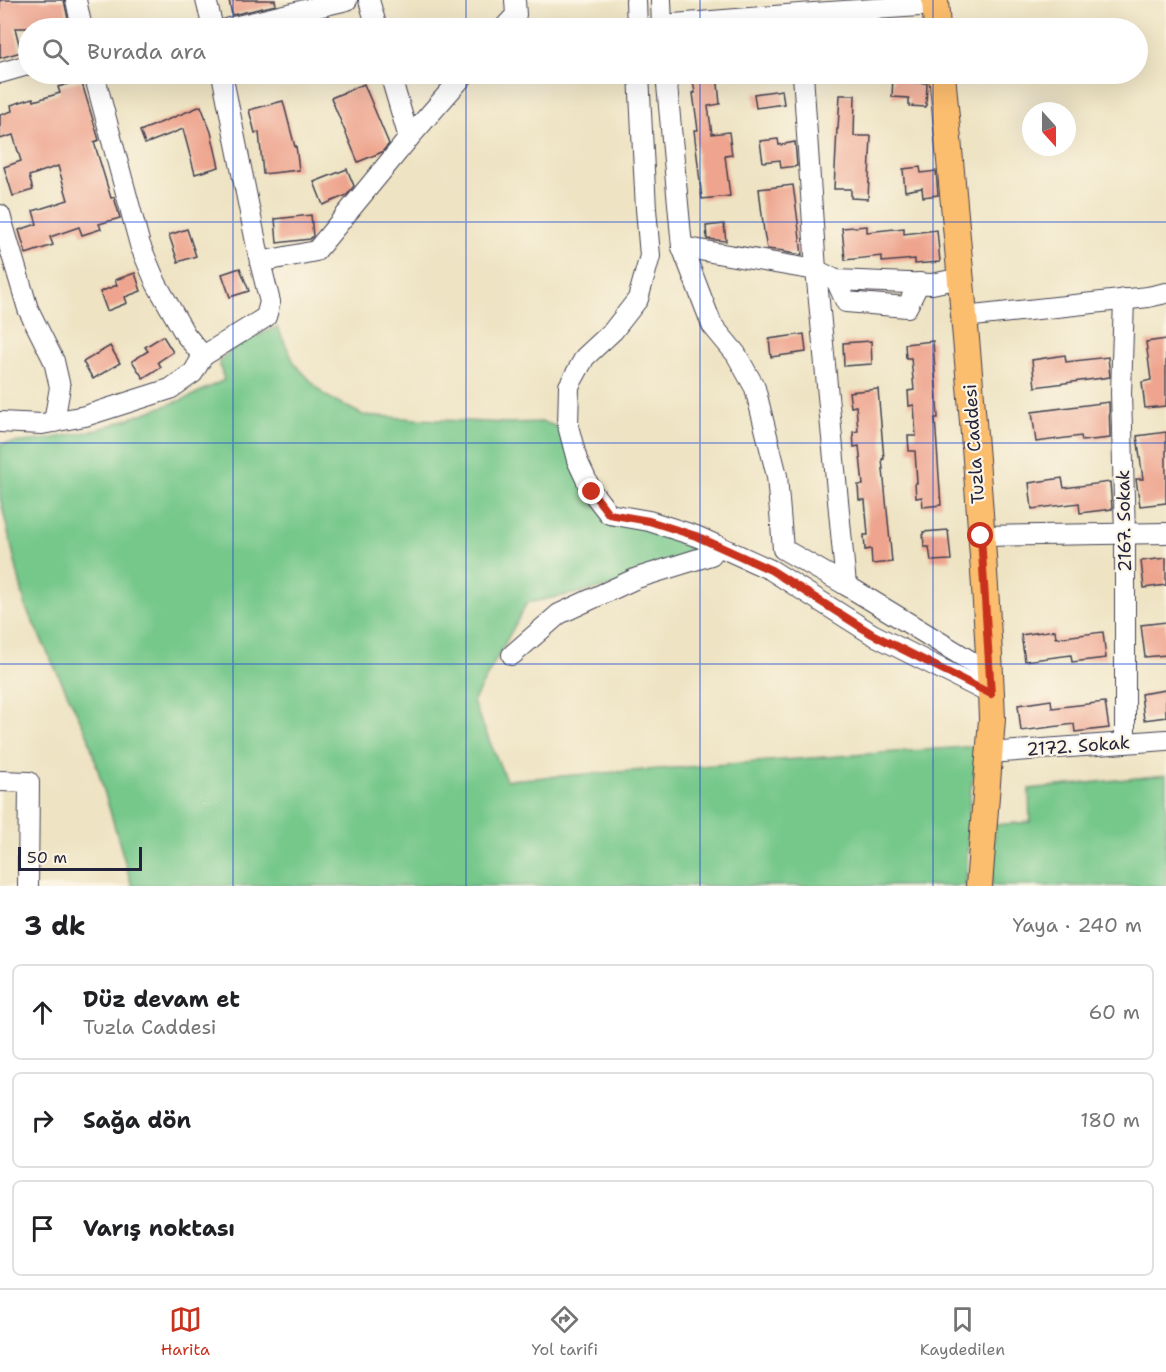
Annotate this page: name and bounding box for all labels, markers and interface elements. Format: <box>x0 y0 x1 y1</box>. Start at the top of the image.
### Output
search box <box>18 18 1148 84</box>
icon: search <box>39 35 72 68</box>
text: Burada ara <box>87 37 206 66</box>
north arrow <box>1022 102 1076 156</box>
street label: Tuzla Caddesi <box>958 383 990 505</box>
street label: 2167. Sokak <box>1111 470 1137 572</box>
route end <box>578 478 604 504</box>
route start <box>967 522 993 548</box>
street label: 2172. Sokak <box>1025 730 1131 762</box>
scale bar <box>18 844 142 872</box>
text: 50 m <box>27 847 67 868</box>
text: 3 dk <box>24 908 86 943</box>
text: Yaya · 240 m <box>1012 912 1142 938</box>
text: Düz devam et <box>83 985 240 1014</box>
icon: ahead <box>26 996 59 1029</box>
text: 60 m <box>1088 999 1140 1025</box>
text: Tuzla Caddesi <box>83 1014 217 1040</box>
icon: right <box>26 1104 59 1137</box>
text: Sağa dön <box>83 1106 191 1135</box>
text: 180 m <box>1080 1107 1140 1133</box>
icon: arrive <box>26 1212 59 1245</box>
text: Varış noktası <box>83 1214 235 1243</box>
tab: Harita <box>161 1303 210 1360</box>
tab: Yol tarifi <box>532 1303 598 1360</box>
tab: Kaydedilen <box>920 1303 1005 1360</box>

